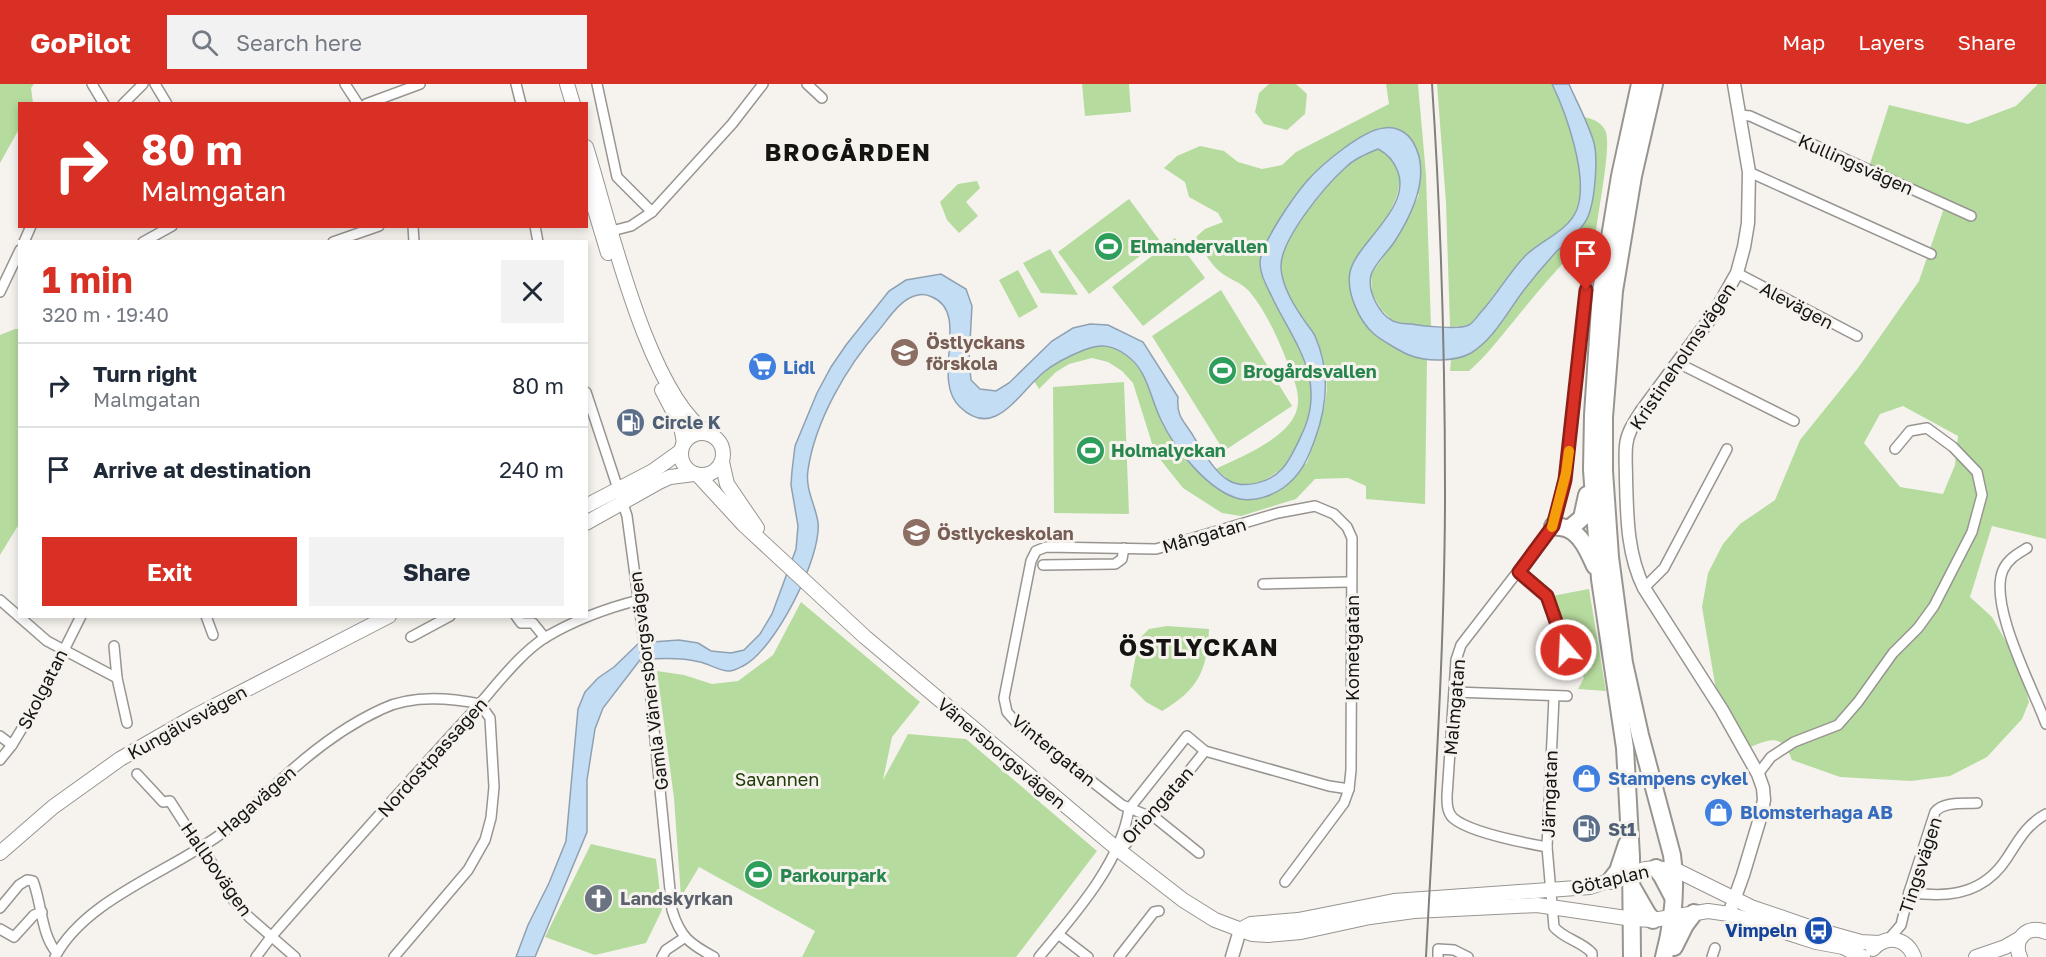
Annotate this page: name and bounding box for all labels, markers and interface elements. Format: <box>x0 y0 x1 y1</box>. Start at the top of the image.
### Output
search box <box>167 15 587 69</box>
text: GoPilot <box>30 26 131 59</box>
icon: search <box>188 26 221 59</box>
text: Search here <box>236 29 362 56</box>
text: Map <box>1782 29 1825 55</box>
text: Layers <box>1858 29 1925 55</box>
text: Share <box>1958 29 2016 55</box>
text: 80 m <box>141 124 242 174</box>
icon: right <box>42 126 120 204</box>
street label: Kullingsvägen <box>1795 129 1917 199</box>
district label: BROGÅRDEN <box>765 137 931 166</box>
text: Malmgatan <box>141 175 286 207</box>
pin <box>1560 228 1611 290</box>
sports icon: Elmandervallen <box>1093 230 1125 262</box>
place label: Elmandervallen <box>1130 235 1268 257</box>
icon: arrive <box>1569 237 1602 270</box>
text: 1 min <box>42 258 133 301</box>
button: close <box>501 260 564 323</box>
street label: Alevägen <box>1757 277 1837 333</box>
street label: Kristineholmsvägen <box>1625 278 1739 434</box>
text: 320 m · 19:40 <box>42 302 169 326</box>
place label: Östlyckans förskola <box>926 331 1025 374</box>
school or university icon: Östlyckans förskola <box>889 336 921 368</box>
supermarket icon: Lidl <box>746 351 778 383</box>
sports icon: Brogårdsvallen <box>1206 355 1238 387</box>
place label: Lidl <box>783 356 815 378</box>
text: Turn right <box>93 360 197 387</box>
place label: Brogårdsvallen <box>1243 360 1377 382</box>
icon: right <box>42 369 75 402</box>
text: 80 m <box>512 372 564 399</box>
text: Malmgatan <box>93 387 201 411</box>
fuel station icon: Circle K <box>615 406 647 438</box>
place label: Circle K <box>652 411 721 433</box>
sports icon: Holmalyckan <box>1074 434 1106 466</box>
place label: Holmalyckan <box>1111 439 1226 461</box>
icon: arrive <box>42 453 75 486</box>
text: Arrive at destination <box>93 456 311 483</box>
text: 240 m <box>499 456 564 483</box>
street label: Mångatan <box>1160 513 1248 557</box>
school or university icon: Östlyckeskolan <box>900 517 932 549</box>
place label: Östlyckeskolan <box>937 522 1074 544</box>
button: Exit <box>42 537 297 606</box>
button: Share <box>309 537 564 606</box>
street label: Gamla Vänersborgsvägen <box>624 570 672 792</box>
street label: Kometgatan <box>1341 595 1363 701</box>
position arrow <box>1534 618 1598 682</box>
district label: ÖSTLYCKAN <box>1119 632 1279 661</box>
street label: Skolgatan <box>12 645 72 733</box>
street label: Malmgatan <box>1439 658 1469 756</box>
street label: Kungälvsvägen <box>124 680 250 764</box>
street label: Nordostpassagen <box>373 693 491 821</box>
street label: Vänersborgsvägen <box>933 693 1071 813</box>
street label: Vintergatan <box>1008 709 1100 791</box>
street label: Järngatan <box>1536 750 1562 838</box>
street label: Hagavägen <box>212 761 300 841</box>
street label: Oriongatan <box>1117 762 1197 848</box>
shop icon: Stampens cykel <box>1571 762 1603 794</box>
place label: Stampens cykel <box>1608 767 1748 789</box>
park label: Savannen <box>735 768 819 790</box>
shop icon: Blomsterhaga AB <box>1703 796 1735 828</box>
place label: Blomsterhaga AB <box>1740 801 1893 823</box>
fuel station icon: St1 <box>1571 813 1603 845</box>
street label: Tingsvägen <box>1894 814 1946 916</box>
street label: Hallbovägen <box>177 818 257 920</box>
place label: St1 <box>1608 818 1636 840</box>
sports icon: Parkourpark <box>743 859 775 891</box>
street label: Götaplan <box>1569 859 1651 899</box>
place label: Parkourpark <box>780 864 887 886</box>
church icon: Landskyrkan <box>583 882 615 914</box>
place label: Landskyrkan <box>620 887 733 909</box>
bus stop icon: Vimpeln <box>1802 914 1834 946</box>
place label: Vimpeln <box>1725 919 1797 941</box>

